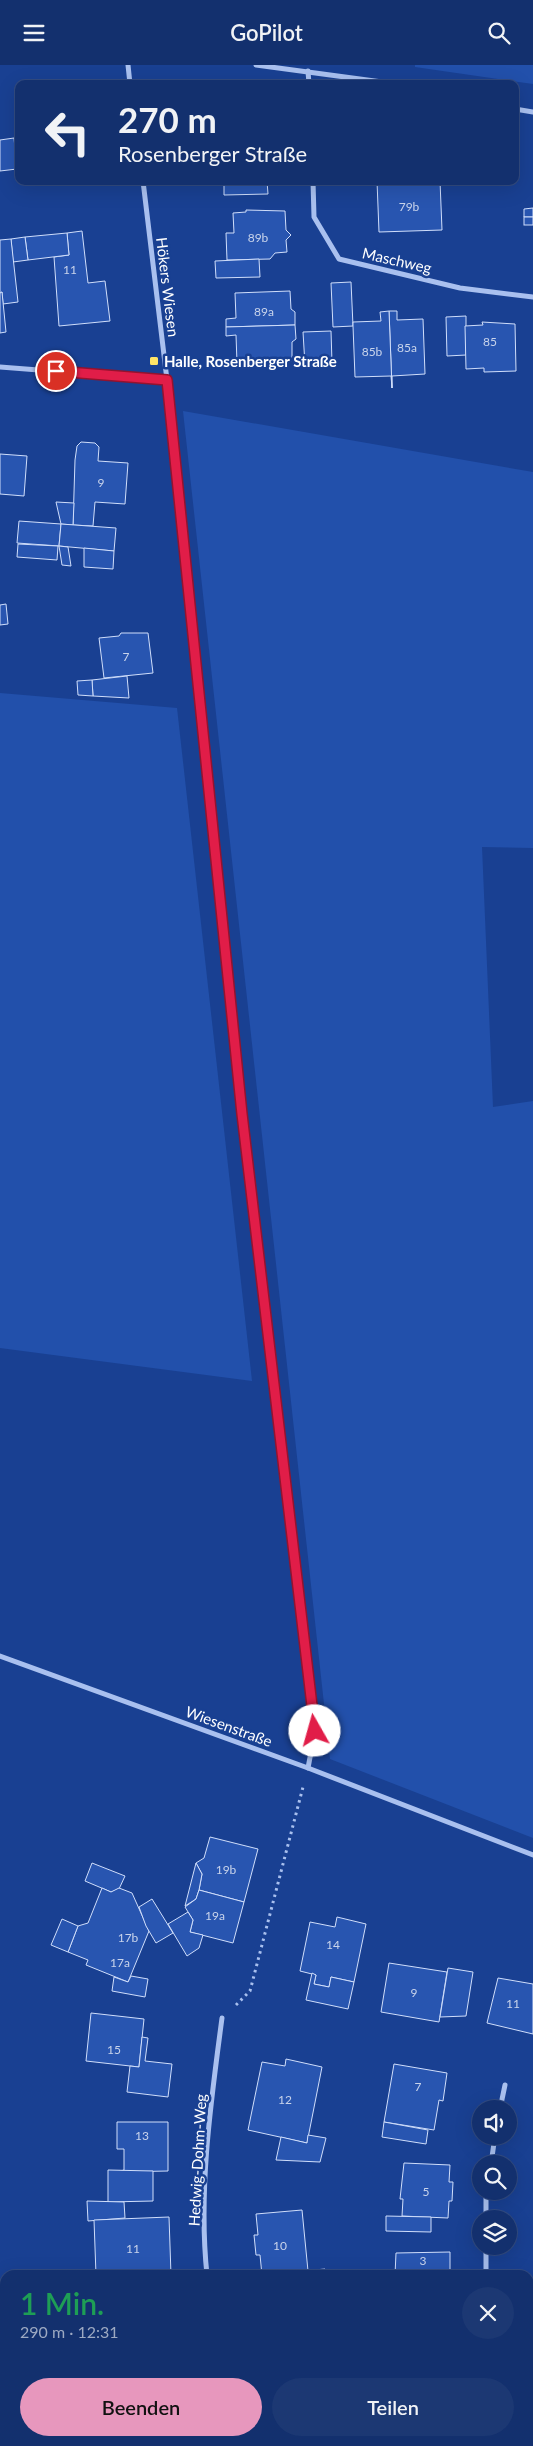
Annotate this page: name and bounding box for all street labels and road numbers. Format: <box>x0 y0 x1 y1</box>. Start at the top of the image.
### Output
street label: Hökers Wiesen <box>153 236 183 338</box>
street label: Maschweg <box>361 243 434 277</box>
street label: Wiesenstraße <box>183 1702 275 1750</box>
street label: Hedwig-Dohm-Weg <box>185 2093 209 2227</box>

